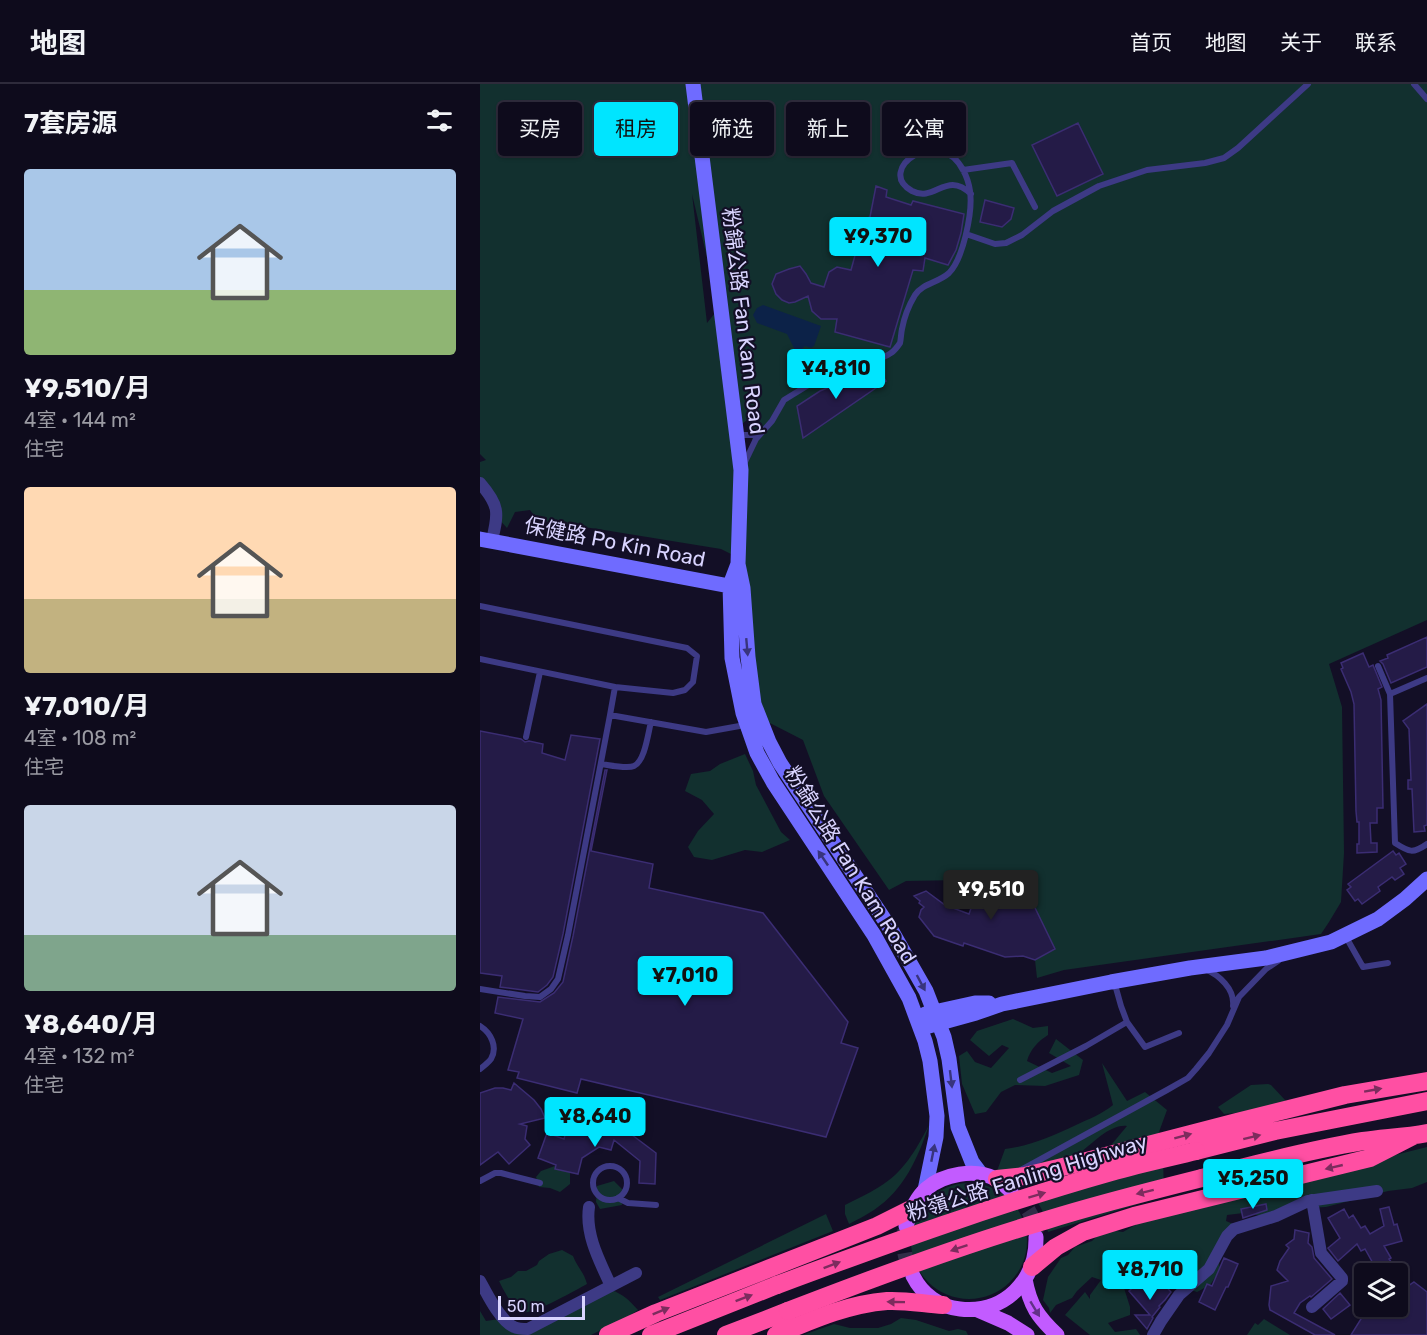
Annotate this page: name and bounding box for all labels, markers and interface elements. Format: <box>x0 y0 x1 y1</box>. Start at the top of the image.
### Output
text: 地图 <box>30 27 86 60</box>
text: 首页 <box>1130 30 1172 55</box>
text: 地图 <box>1205 30 1247 55</box>
text: 关于 <box>1280 30 1322 55</box>
text: 联系 <box>1355 30 1397 55</box>
chip: 买房 <box>498 102 582 156</box>
chip: 租房 <box>594 102 678 156</box>
chip: 筛选 <box>690 102 774 156</box>
chip: 新上 <box>786 102 870 156</box>
chip: 公寓 <box>882 102 966 156</box>
icon: filters <box>423 104 456 137</box>
text: 7套房源 <box>24 108 117 139</box>
street label: 粉錦公路 Fan Kam Road <box>718 206 770 436</box>
icon: home <box>186 208 294 316</box>
pin: ¥9,370 <box>829 217 927 268</box>
text: ¥9,370 <box>843 224 913 248</box>
pin: ¥4,810 <box>787 349 885 400</box>
text: ¥4,810 <box>801 356 871 380</box>
text: ¥9,510/月 <box>24 373 151 404</box>
text: 4室 · 144 m² <box>24 408 136 432</box>
text: 住宅 <box>24 437 64 461</box>
street label: 保健路 Po Kin Road <box>522 512 708 572</box>
icon: home <box>186 526 294 634</box>
one-way arrow <box>742 637 752 656</box>
text: ¥7,010/月 <box>24 691 150 722</box>
text: 4室 · 108 m² <box>24 726 136 750</box>
text: 住宅 <box>24 755 64 779</box>
street label: 粉錦公路 Fan Kam Road <box>780 762 922 968</box>
icon: home <box>186 844 294 952</box>
one-way arrow <box>818 850 829 866</box>
pin: ¥9,510 <box>942 870 1040 921</box>
text: ¥9,510 <box>957 877 1025 901</box>
pin: ¥7,010 <box>636 956 734 1007</box>
text: ¥7,010 <box>652 963 718 987</box>
one-way arrow <box>916 975 926 992</box>
text: ¥8,640/月 <box>24 1009 158 1040</box>
text: 4室 · 132 m² <box>24 1044 135 1068</box>
one-way arrow <box>947 1070 956 1089</box>
text: 住宅 <box>24 1073 64 1097</box>
one-way arrow <box>1363 1086 1382 1095</box>
pin: ¥8,640 <box>546 1097 644 1148</box>
text: ¥8,640 <box>559 1104 631 1128</box>
street label: 粉嶺公路 Fanling Highway <box>904 1128 1151 1226</box>
one-way arrow <box>1174 1131 1192 1140</box>
one-way arrow <box>1243 1131 1262 1141</box>
one-way arrow <box>929 1144 938 1163</box>
pin: ¥5,250 <box>1204 1159 1302 1210</box>
one-way arrow <box>1325 1163 1343 1173</box>
text: ¥5,250 <box>1217 1166 1289 1190</box>
one-way arrow <box>1136 1188 1155 1198</box>
one-way arrow <box>1028 1190 1046 1199</box>
one-way arrow <box>950 1244 968 1254</box>
pin: ¥8,710 <box>1101 1250 1199 1301</box>
text: ¥8,710 <box>1116 1257 1184 1281</box>
one-way arrow <box>823 1259 841 1269</box>
map controls <box>1354 1263 1408 1317</box>
button: layers <box>1354 1263 1408 1317</box>
scale bar <box>498 1293 585 1320</box>
one-way arrow <box>736 1293 754 1303</box>
text: 50 m <box>507 1297 545 1316</box>
one-way arrow <box>886 1297 905 1306</box>
one-way arrow <box>1030 1301 1040 1318</box>
one-way arrow <box>653 1306 671 1316</box>

